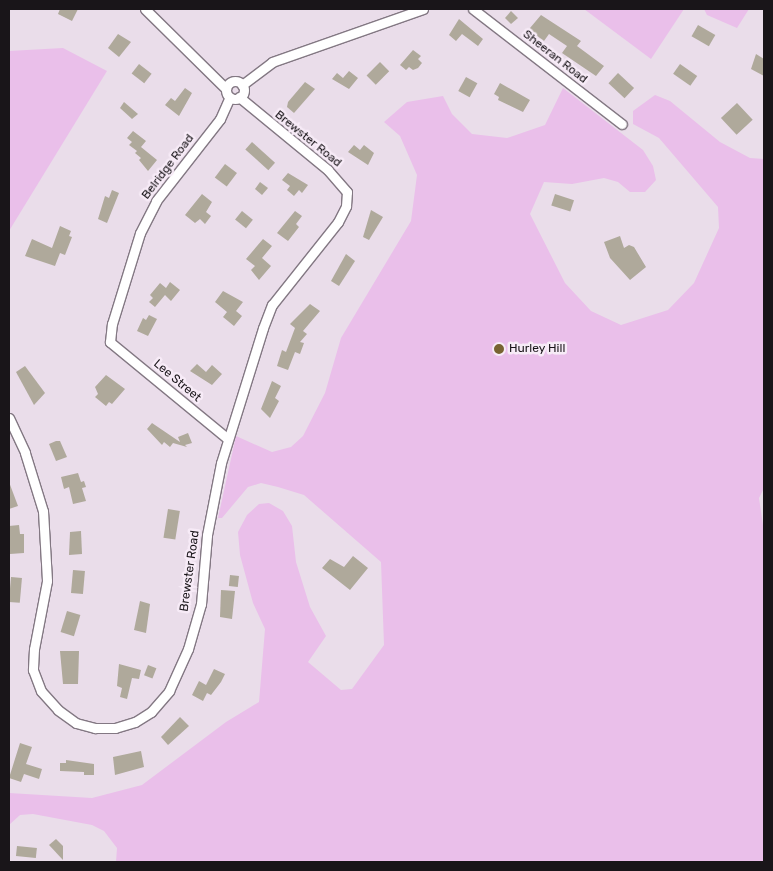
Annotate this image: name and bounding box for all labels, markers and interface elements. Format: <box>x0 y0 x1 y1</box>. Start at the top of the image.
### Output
street label: Sheeran Road <box>520 27 590 87</box>
street label: Brewster Road <box>272 108 344 170</box>
street label: Belridge Road <box>139 132 197 202</box>
place label: Hurley Hill <box>509 342 566 356</box>
marker: Hurley Hill <box>493 343 505 355</box>
street label: Lee Street <box>150 357 204 405</box>
street label: Brewster Road <box>177 529 203 613</box>

